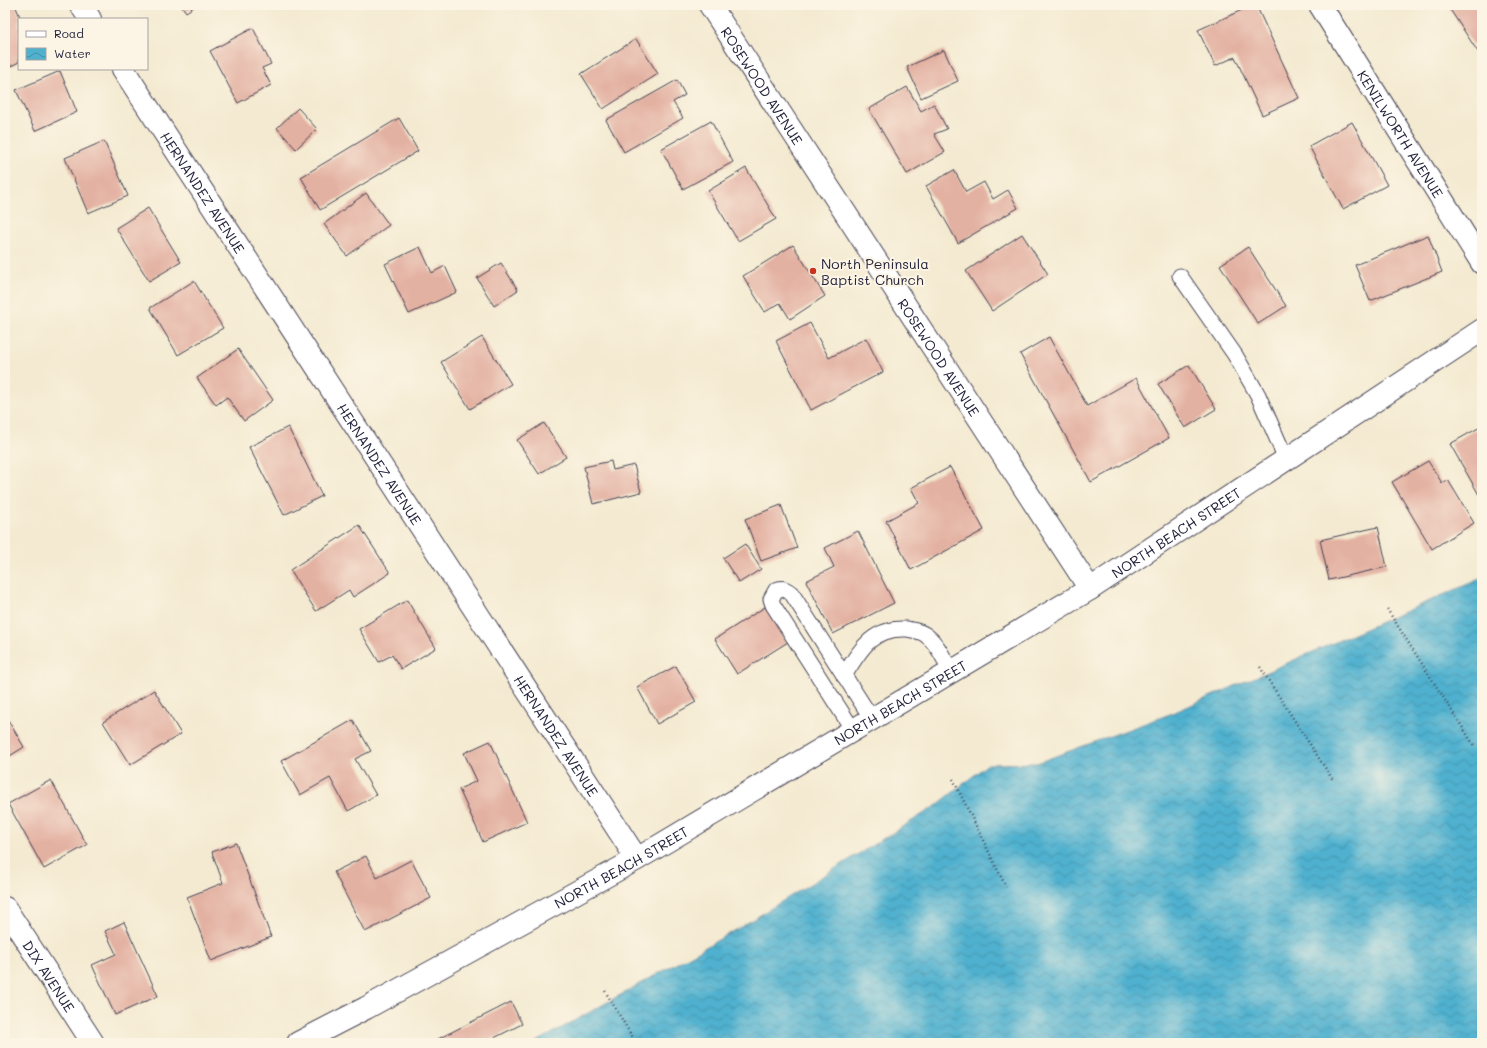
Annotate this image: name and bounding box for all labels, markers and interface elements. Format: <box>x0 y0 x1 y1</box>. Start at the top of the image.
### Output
legend <box>18 18 148 70</box>
street label: ROSEWOOD AVENUE <box>717 23 808 148</box>
text: Road <box>54 25 84 41</box>
text: Water <box>54 45 91 61</box>
street label: KENILWORTH AVENUE <box>1354 66 1448 201</box>
street label: HERNANDEZ AVENUE <box>157 128 250 257</box>
place label: North Peninsula Baptist Church <box>821 254 929 289</box>
marker: North Peninsula Baptist Church <box>808 266 818 276</box>
street label: ROSEWOOD AVENUE <box>894 294 984 420</box>
street label: HERNANDEZ AVENUE <box>333 399 426 528</box>
street label: NORTH BEACH STREET <box>1107 483 1244 582</box>
street label: NORTH BEACH STREET <box>830 655 970 749</box>
street label: HERNANDEZ AVENUE <box>510 671 603 800</box>
street label: NORTH BEACH STREET <box>551 821 692 912</box>
street label: DIX AVENUE <box>19 936 80 1015</box>

